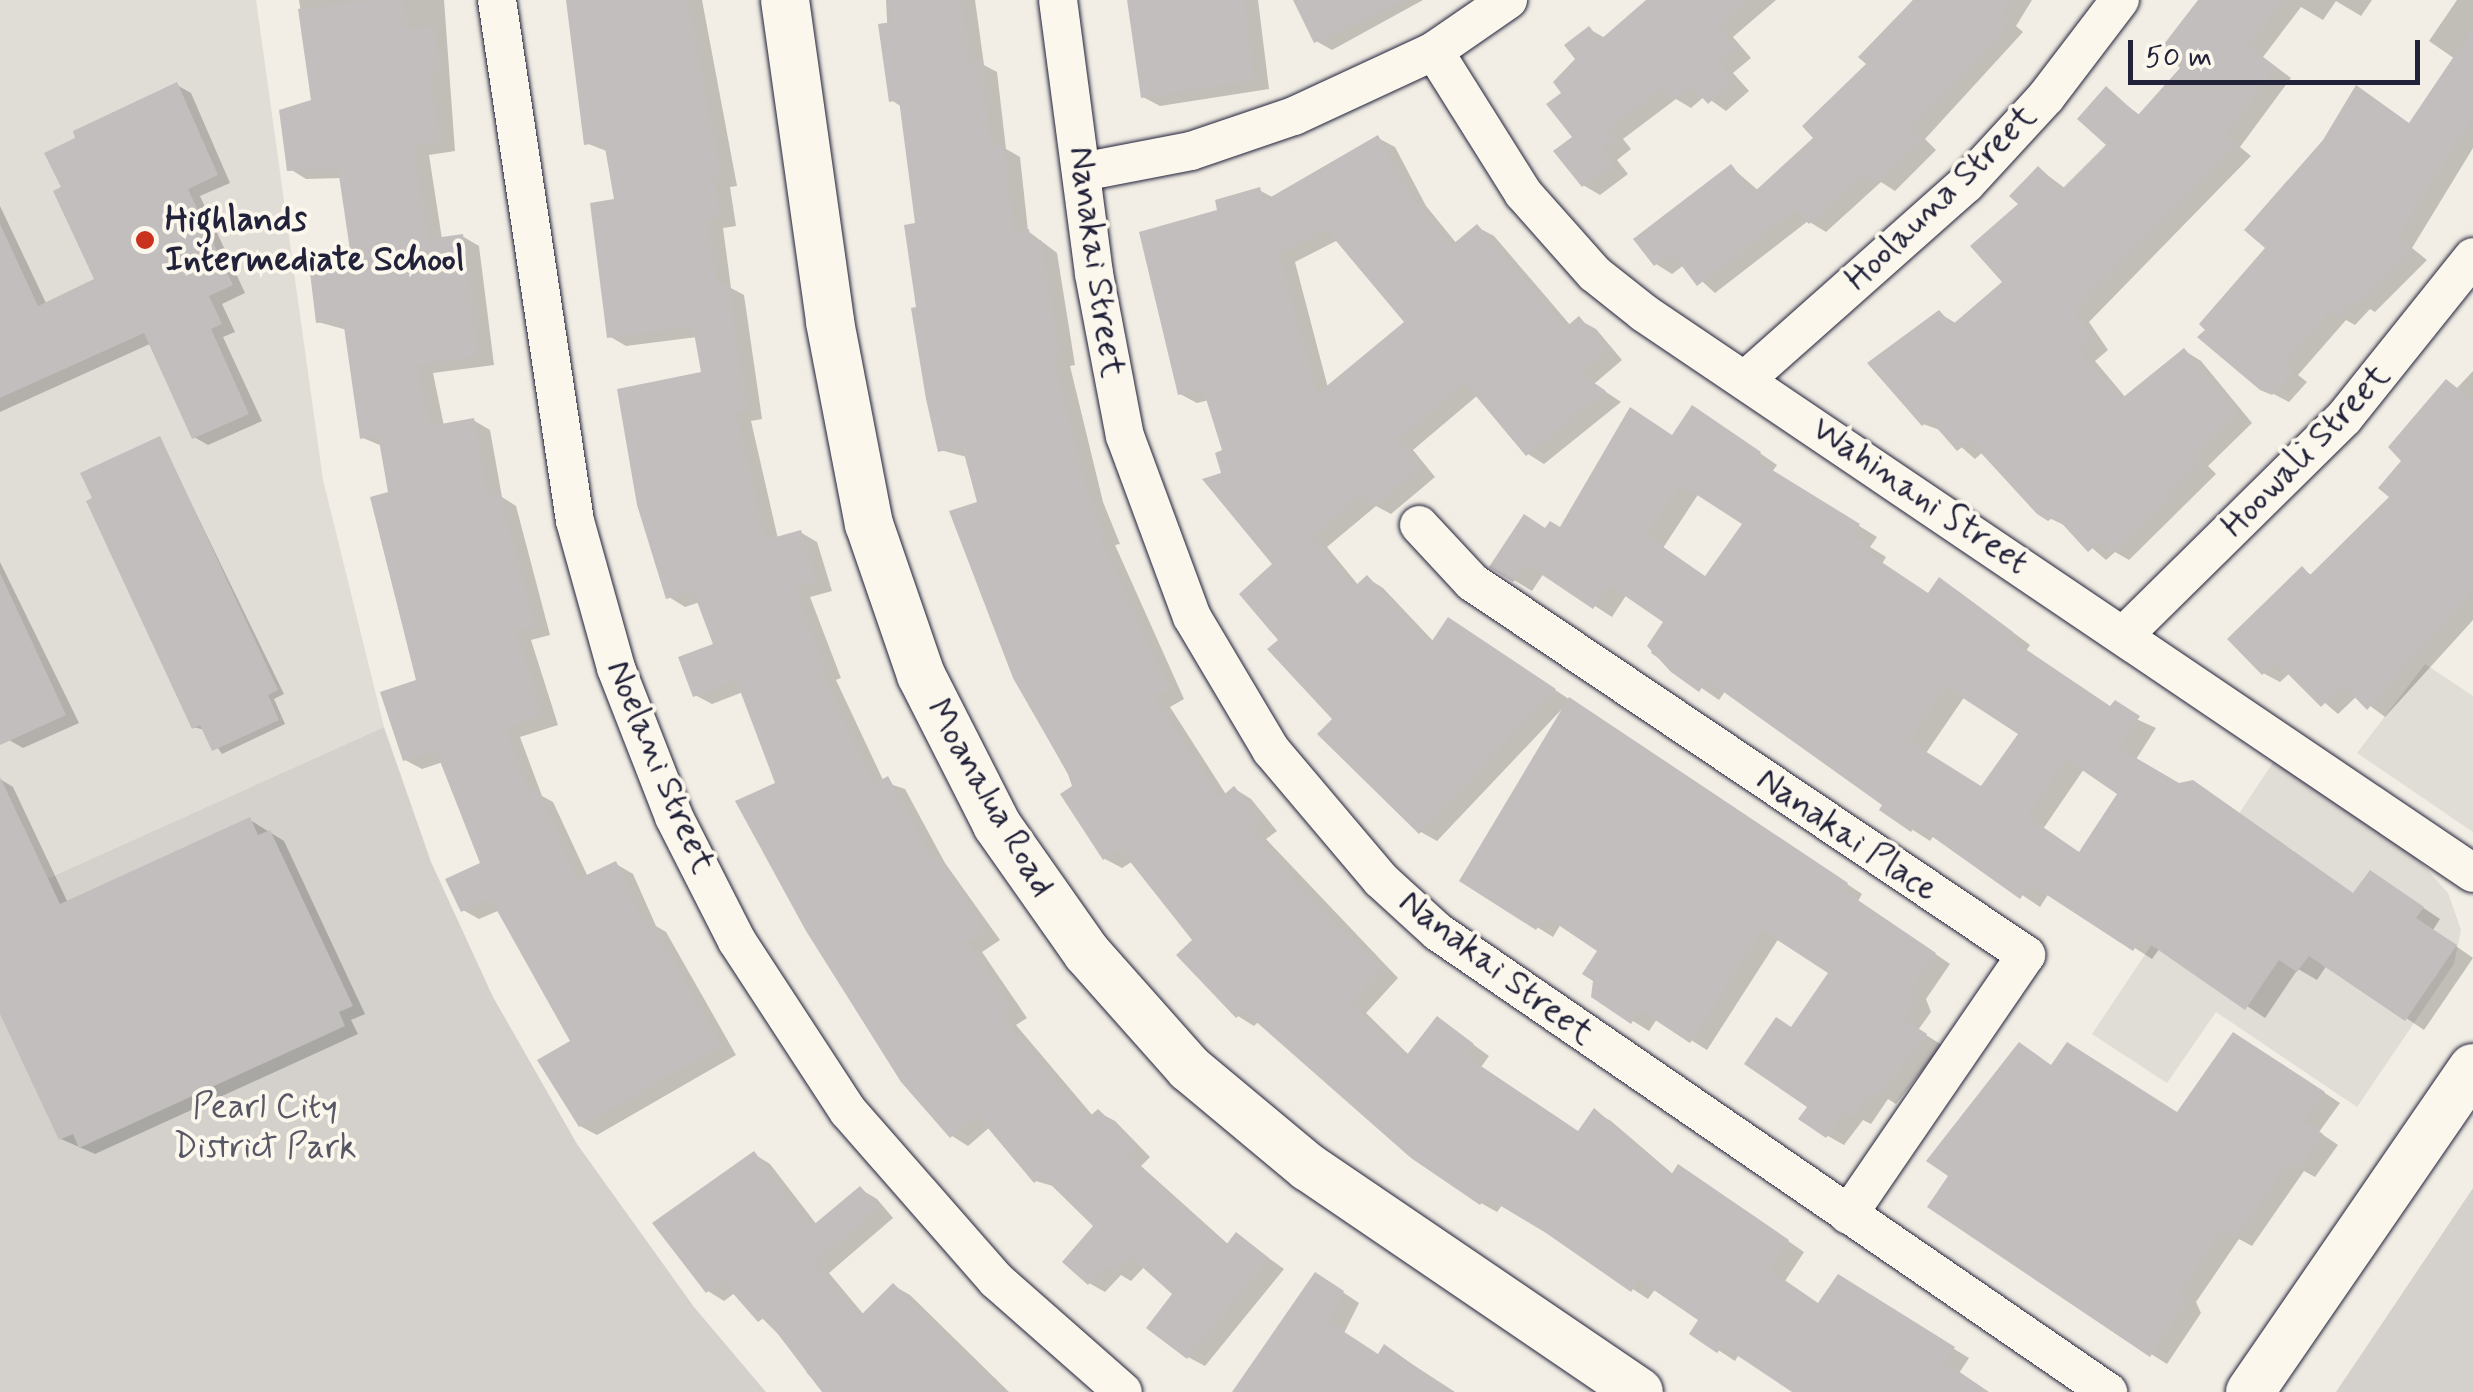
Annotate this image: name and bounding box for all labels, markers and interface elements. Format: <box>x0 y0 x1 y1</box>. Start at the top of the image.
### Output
scale bar <box>2133 20 2426 82</box>
text: 50 m <box>2145 38 2212 77</box>
street label: Hoolauna Street <box>1836 96 2046 300</box>
street label: Nanakai Street <box>1059 144 1133 380</box>
place label: Highlands Intermediate School <box>165 199 464 281</box>
marker: Highlands Intermediate School <box>134 229 156 251</box>
street label: Hoowali Street <box>2213 355 2399 547</box>
street label: Wahinani Street <box>1801 406 2039 586</box>
street label: Noelani Street <box>596 654 724 880</box>
street label: Moanalua Road <box>916 692 1064 904</box>
street label: Nanakai Place <box>1748 759 1946 911</box>
street label: Nanakai Street <box>1390 881 1602 1055</box>
park label: Pearl City District Park <box>174 1086 356 1168</box>

